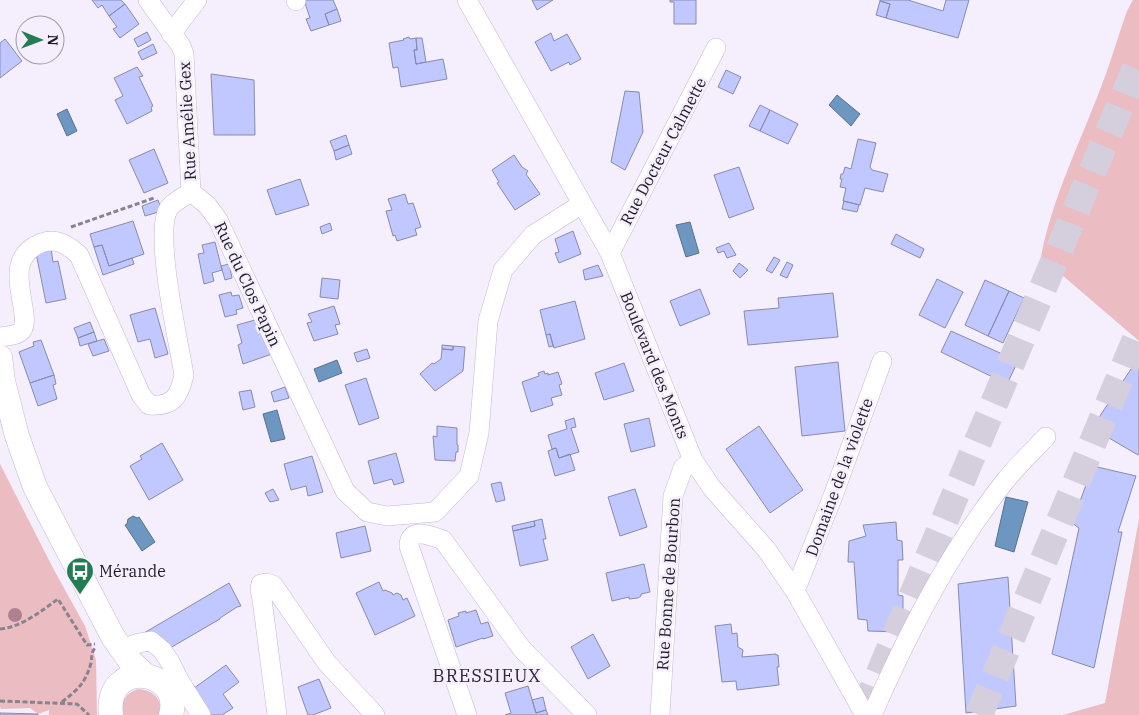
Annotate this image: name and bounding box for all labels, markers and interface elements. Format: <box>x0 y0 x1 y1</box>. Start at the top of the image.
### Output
north arrow <box>15 15 65 65</box>
text: N <box>44 35 62 46</box>
street label: Rue Amélie Gex <box>174 61 200 181</box>
street label: Rue Docteur Calmette <box>616 74 710 228</box>
street label: Rue du Clos Papin <box>210 218 286 350</box>
street label: Boulevard des Monts <box>616 288 694 442</box>
street label: Domaine de la violette <box>801 395 877 559</box>
street label: Rue Bonne de Bourbon <box>652 497 684 671</box>
bus stop icon: Mérande <box>65 556 95 595</box>
place label: Mérande <box>99 561 166 581</box>
district label: BRESSIEUX <box>433 664 541 687</box>

